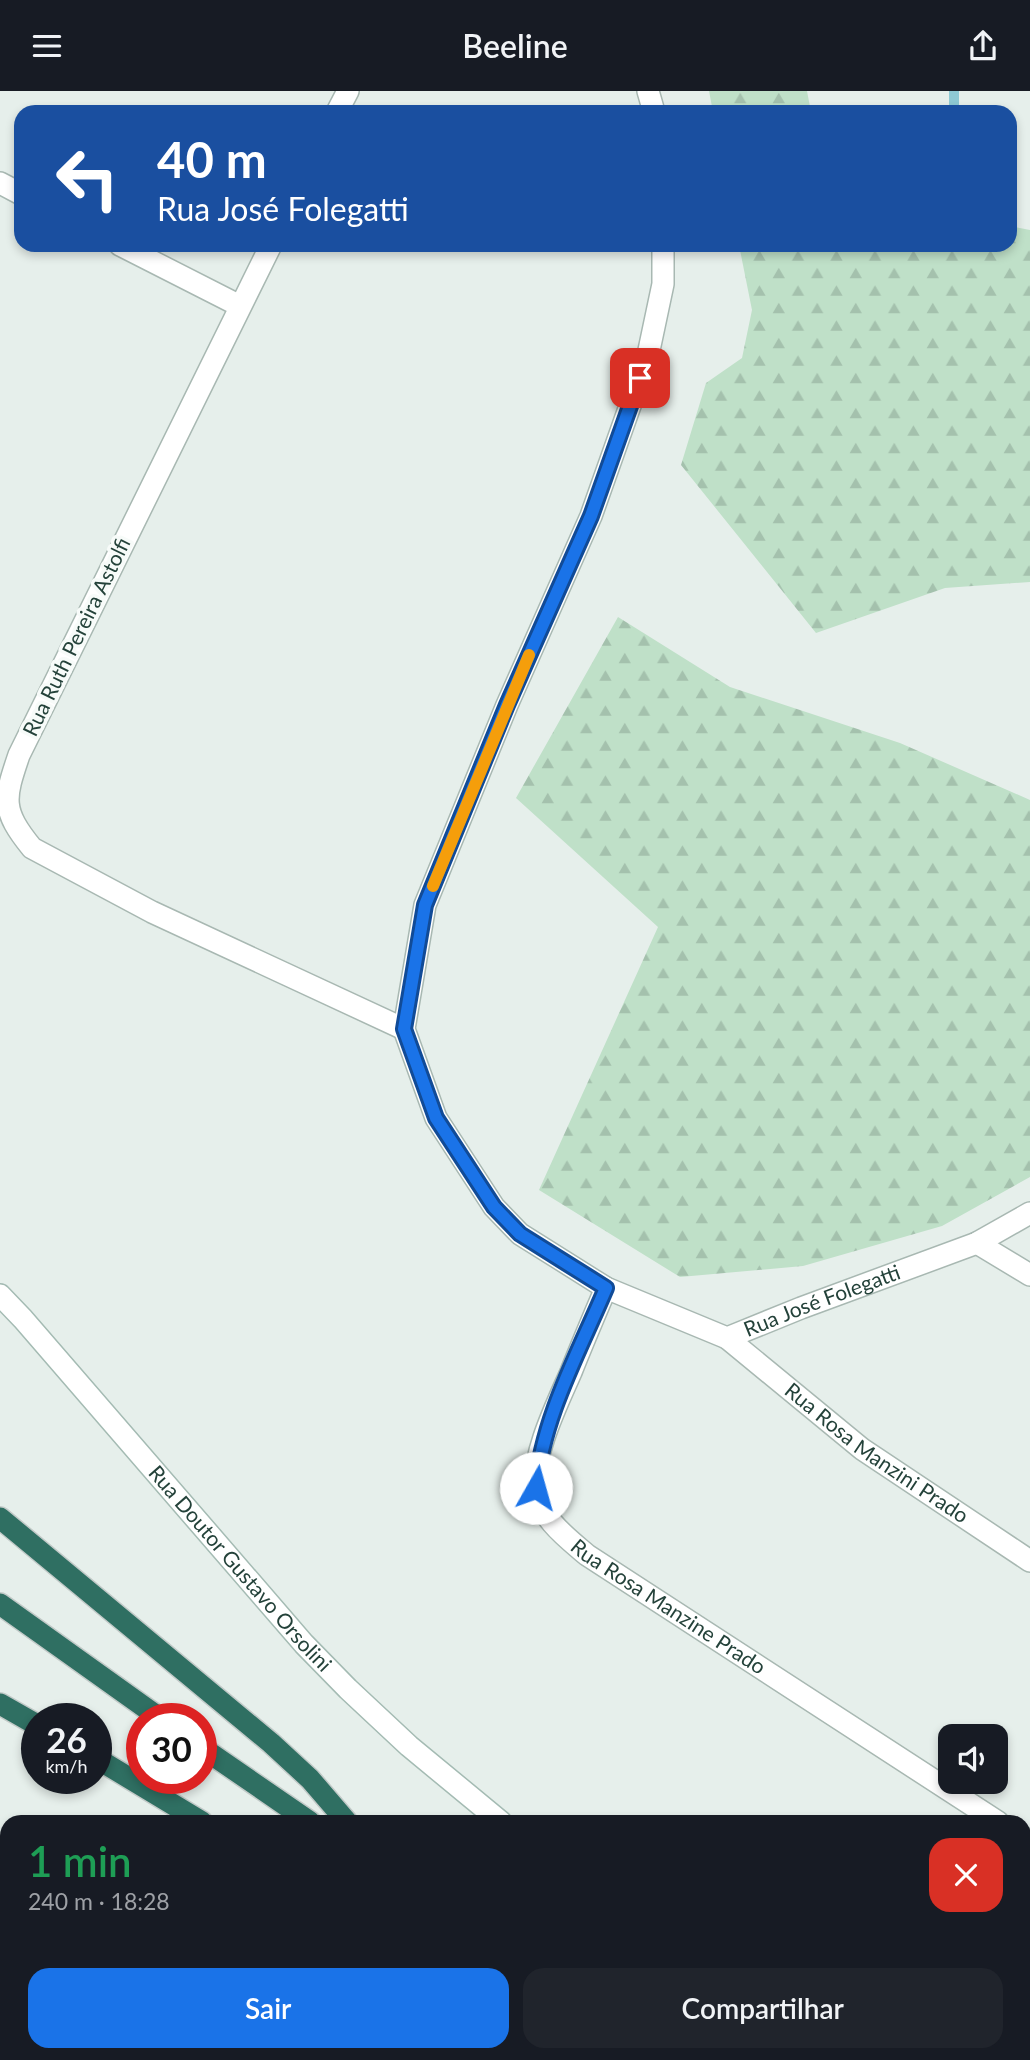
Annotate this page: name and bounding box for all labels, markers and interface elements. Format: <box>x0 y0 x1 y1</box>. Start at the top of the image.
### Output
text: Beeline <box>462 26 568 65</box>
icon: menu <box>28 27 66 65</box>
icon: share <box>964 27 1002 65</box>
text: 40 m <box>157 130 267 188</box>
icon: left <box>42 133 133 224</box>
text: Rua José Folegatti <box>157 189 409 228</box>
pin <box>610 348 670 408</box>
icon: arrive <box>621 359 659 397</box>
street label: Rua Ruth Pereira Astolfi <box>17 533 135 740</box>
street label: Rua José Folegatti <box>740 1258 903 1341</box>
street label: Rua Rosa Manzini Prado <box>780 1377 974 1528</box>
position arrow <box>499 1451 573 1525</box>
street label: Rua Doutor Gustavo Orsolini <box>144 1460 338 1676</box>
street label: Rua Rosa Manzine Prado <box>567 1533 771 1679</box>
speed limit sign: 30 <box>126 1703 217 1794</box>
text: 26 <box>46 1718 87 1760</box>
map controls <box>938 1724 1008 1794</box>
button: sound <box>938 1724 1008 1794</box>
text: km/h <box>45 1755 88 1777</box>
text: 1 min <box>28 1836 132 1886</box>
button: close <box>929 1838 1003 1912</box>
text: 240 m · 18:28 <box>28 1887 170 1915</box>
button: Sair <box>28 1968 509 2048</box>
button: Compartilhar <box>523 1968 1003 2048</box>

